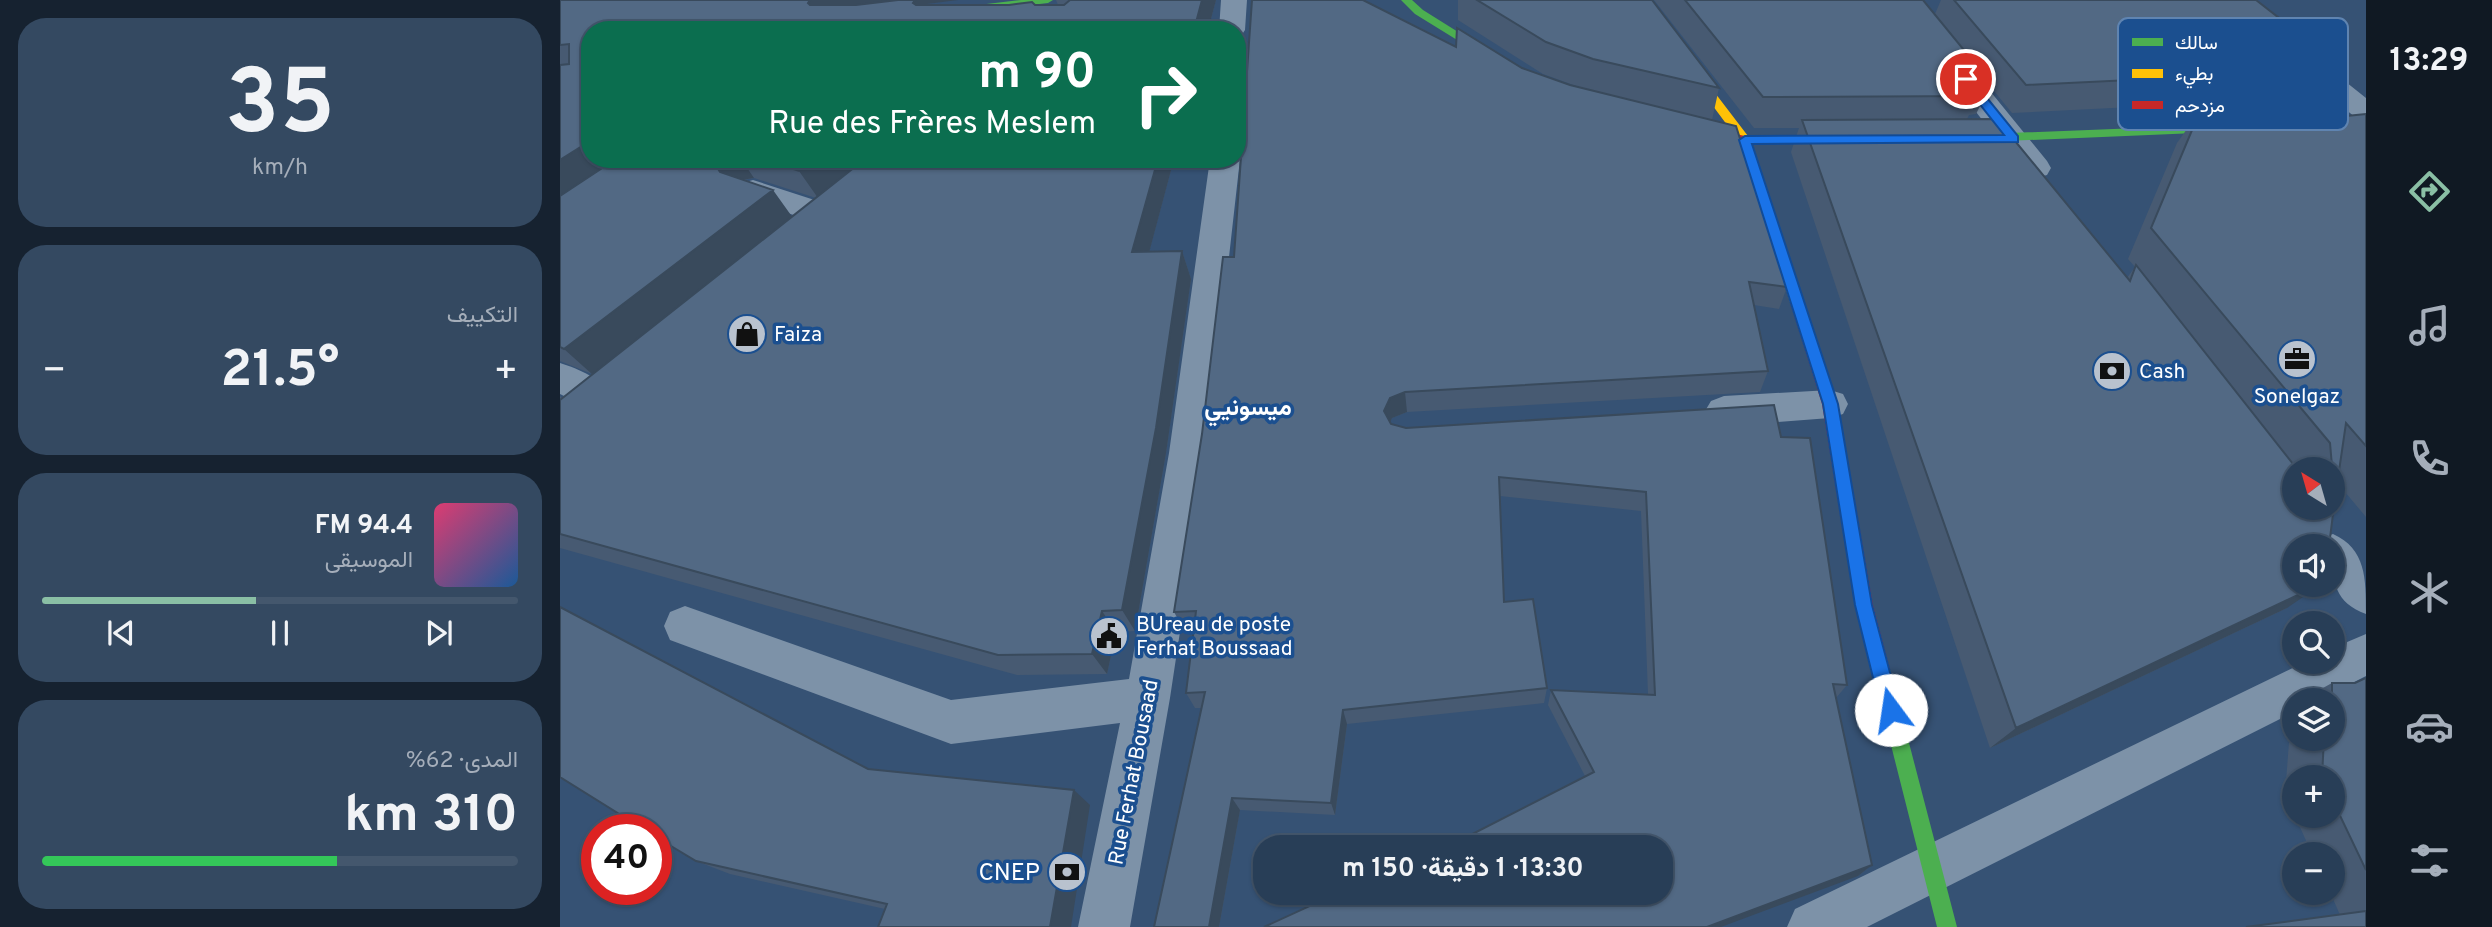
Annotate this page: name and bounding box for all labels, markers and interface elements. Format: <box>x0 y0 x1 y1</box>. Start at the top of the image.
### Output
legend <box>2118 18 2348 130</box>
text: سالك <box>2175 32 2218 56</box>
text: 13:29 <box>2390 42 2469 82</box>
text: 90 m <box>978 44 1096 106</box>
icon: right <box>1120 49 1211 140</box>
pin <box>1936 49 1996 109</box>
text: 35 <box>225 51 335 166</box>
icon: arrive <box>1947 60 1985 98</box>
text: بطيء <box>2175 63 2213 89</box>
text: مزدحم <box>2175 95 2225 119</box>
text: Rue des Frères Meslem <box>768 105 1096 145</box>
text: km/h <box>252 154 308 183</box>
icon: directions <box>2405 167 2454 216</box>
icon: music <box>2405 301 2454 350</box>
text: التكييف <box>447 302 518 331</box>
shop icon: Faiza <box>726 313 768 355</box>
place label: Faiza <box>774 322 822 349</box>
office icon: Sonelgaz <box>2276 338 2318 380</box>
text: 21.5° <box>221 339 339 405</box>
text: − <box>42 348 67 397</box>
text: + <box>493 348 518 397</box>
bank icon: Cash <box>2091 350 2133 392</box>
place label: Cash <box>2139 359 2185 386</box>
place label: Sonelgaz <box>2254 384 2340 411</box>
district label: ميسونيي <box>1204 394 1292 427</box>
icon: phone <box>2405 434 2454 483</box>
north arrow <box>2282 457 2345 520</box>
map controls <box>2282 457 2345 905</box>
text: 94.4 FM <box>315 510 413 543</box>
button: sound <box>2282 534 2345 597</box>
text: الموسيقى <box>325 547 413 576</box>
icon: climate <box>2405 568 2454 617</box>
button: search <box>2282 611 2345 674</box>
place label: BUreau de poste Ferhat Boussaad <box>1136 612 1293 663</box>
icon: previous <box>102 614 140 652</box>
icon: pause <box>261 614 299 652</box>
icon: next <box>420 614 458 652</box>
public building icon: BUreau de poste Ferhat Boussaad <box>1088 615 1130 657</box>
position arrow <box>1854 673 1928 747</box>
street label: Rue Ferhat Bousaad <box>1103 677 1166 867</box>
button: layers <box>2282 688 2345 751</box>
icon: car <box>2405 702 2454 751</box>
text: المدى · 62% <box>406 747 518 776</box>
button: + <box>2282 765 2345 828</box>
text: 310 km <box>344 784 518 850</box>
speed limit sign: 40 <box>581 814 672 905</box>
icon: filters <box>2405 836 2454 885</box>
button: − <box>2282 842 2345 905</box>
bank icon: CNEP <box>1046 851 1088 893</box>
text: 13:30 · 1 دقيقة · 150 m <box>1342 853 1584 886</box>
place label: CNEP <box>978 859 1040 889</box>

